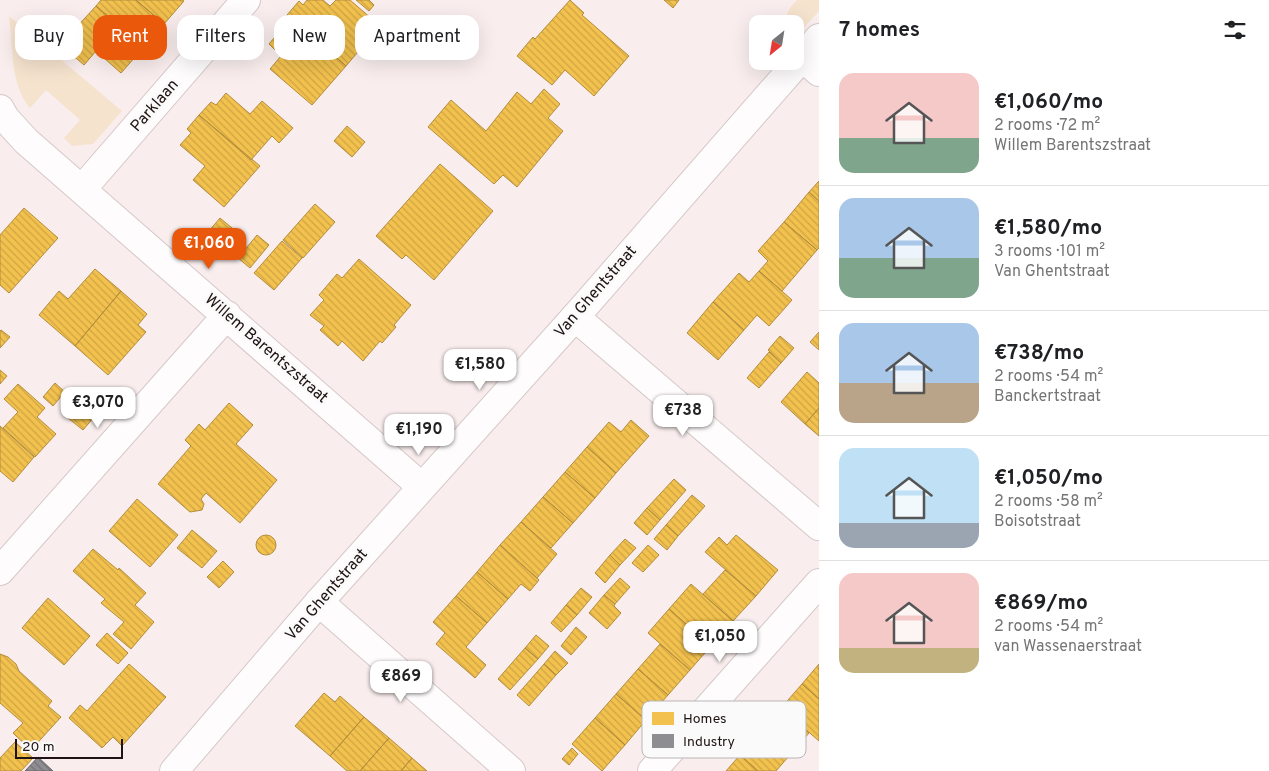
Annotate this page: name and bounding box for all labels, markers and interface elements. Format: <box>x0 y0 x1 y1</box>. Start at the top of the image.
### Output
chip: Buy <box>15 15 83 60</box>
chip: Rent <box>93 15 167 60</box>
chip: Filters <box>177 15 264 60</box>
chip: New <box>274 15 345 60</box>
chip: Apartment <box>355 15 479 60</box>
north arrow <box>749 15 804 70</box>
map controls <box>749 15 804 70</box>
icon: filters <box>1221 16 1249 44</box>
text: 7 homes <box>839 17 920 44</box>
street label: Parklaan <box>127 76 183 136</box>
text: €1,060/mo <box>994 89 1103 116</box>
icon: home <box>879 93 939 153</box>
text: 2 rooms · 72 m² <box>994 116 1100 136</box>
text: Willem Barentszstraat <box>994 136 1151 156</box>
text: €1,580/mo <box>994 215 1102 242</box>
icon: home <box>879 218 939 278</box>
pin: €1,060 <box>168 228 250 270</box>
text: €1,060 <box>183 234 235 254</box>
street label: Van Ghentstraat <box>550 242 642 342</box>
text: 3 rooms · 101 m² <box>994 242 1105 262</box>
text: Van Ghentstraat <box>994 262 1110 282</box>
street label: Willem Barentszstraat <box>200 290 332 408</box>
text: €738/mo <box>994 340 1084 367</box>
icon: home <box>879 343 939 403</box>
pin: €1,580 <box>439 348 521 391</box>
text: €1,580 <box>455 355 505 375</box>
text: 2 rooms · 54 m² <box>994 367 1103 387</box>
pin: €3,070 <box>57 386 139 429</box>
text: Banckertstraat <box>994 387 1101 407</box>
text: €3,070 <box>72 393 124 413</box>
pin: €738 <box>653 394 713 437</box>
text: €738 <box>664 401 702 421</box>
pin: €1,190 <box>378 414 460 456</box>
text: €1,190 <box>395 420 443 440</box>
text: €1,050/mo <box>994 465 1103 492</box>
icon: home <box>879 468 939 528</box>
text: 2 rooms · 58 m² <box>994 492 1103 512</box>
text: Boisotstraat <box>994 512 1081 532</box>
street label: Van Ghentstraat <box>281 545 373 645</box>
text: €869/mo <box>994 590 1088 617</box>
icon: home <box>879 593 939 653</box>
text: 2 rooms · 54 m² <box>994 617 1103 637</box>
pin: €1,050 <box>679 620 761 663</box>
text: €1,050 <box>694 627 746 647</box>
text: van Wassenaerstraat <box>994 637 1142 657</box>
pin: €869 <box>371 660 431 703</box>
text: €869 <box>381 667 421 687</box>
legend <box>642 701 806 758</box>
text: Homes <box>683 711 727 728</box>
text: Industry <box>683 734 735 751</box>
scale bar <box>15 736 122 759</box>
text: 20 m <box>22 739 55 756</box>

